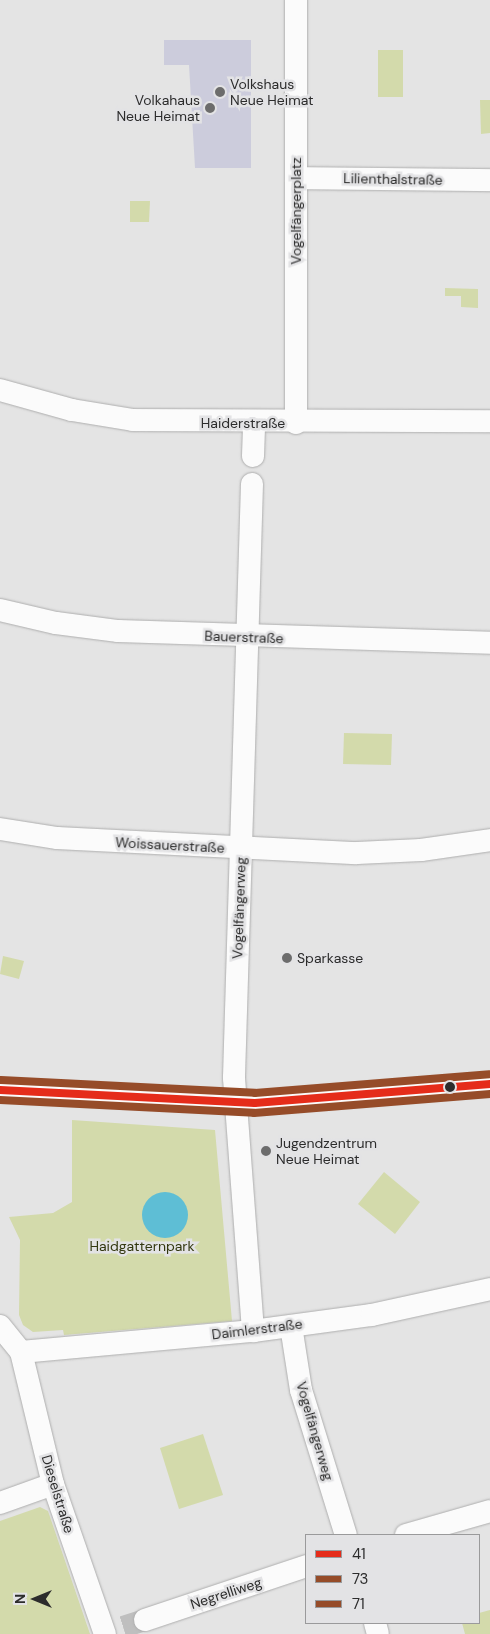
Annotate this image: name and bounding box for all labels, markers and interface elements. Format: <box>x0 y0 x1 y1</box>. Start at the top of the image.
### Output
place label: Volkshaus Neue Heimat <box>230 76 314 108</box>
marker: Volkshaus Neue Heimat <box>214 86 226 98</box>
place label: Volkahaus Neue Heimat <box>116 92 200 124</box>
marker: Volkahaus Neue Heimat <box>204 102 216 114</box>
street label: Vogelfängerplatz <box>288 157 304 265</box>
street label: Lilienthalstraße <box>343 170 443 188</box>
street label: Haiderstraße <box>201 415 285 431</box>
street label: Bauerstraße <box>204 627 284 647</box>
street label: Woissauerstraße <box>115 834 225 856</box>
street label: Vogelfängerweg <box>229 857 249 959</box>
place label: Sparkasse <box>297 950 363 966</box>
marker: Sparkasse <box>281 952 293 964</box>
unlabelled marker <box>445 1082 455 1092</box>
place label: Jugendzentrum Neue Heimat <box>276 1135 377 1168</box>
marker: Jugendzentrum Neue Heimat <box>260 1145 272 1157</box>
park label: Haidgatternpark <box>89 1238 195 1254</box>
street label: Daimlerstraße <box>211 1315 303 1343</box>
street label: Vogelfängerweg <box>293 1380 337 1482</box>
street label: Dieselstraße <box>38 1453 78 1535</box>
legend <box>305 1534 480 1624</box>
text: 41 <box>352 1544 366 1564</box>
text: 73 <box>352 1569 369 1589</box>
north arrow <box>10 1574 60 1624</box>
street label: Negrelliweg <box>188 1574 264 1612</box>
text: N <box>11 1594 29 1604</box>
text: 71 <box>352 1594 365 1614</box>

